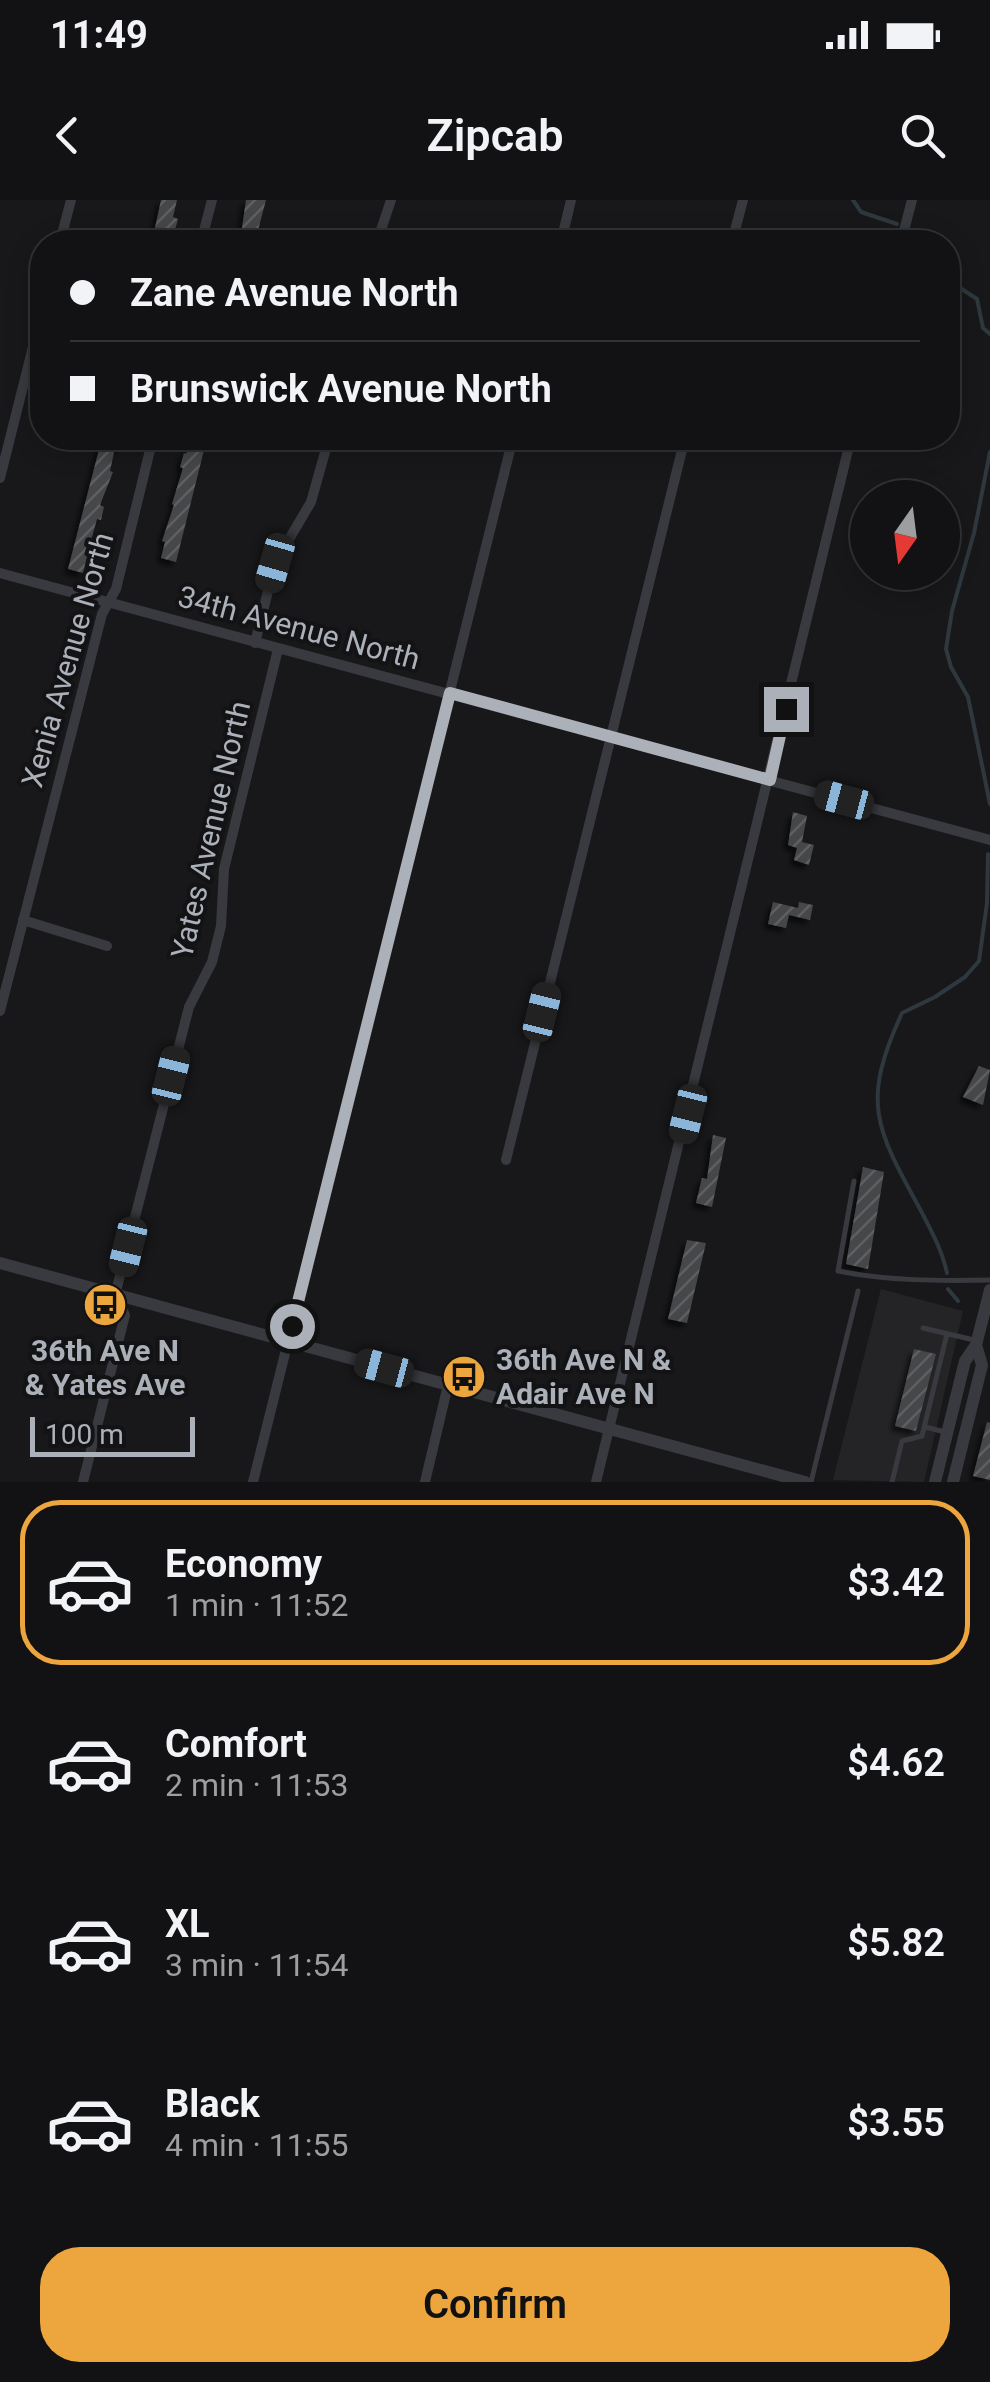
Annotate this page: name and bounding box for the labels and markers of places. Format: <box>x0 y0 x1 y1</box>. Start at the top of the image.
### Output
bus stop icon: 36th Ave N & Yates Ave <box>82 1282 128 1328</box>
place label: 36th Ave N & Yates Ave <box>25 1333 185 1402</box>
place label: 36th Ave N & Adair Ave N <box>496 1342 672 1411</box>
bus stop icon: 36th Ave N & Adair Ave N <box>441 1354 487 1400</box>

